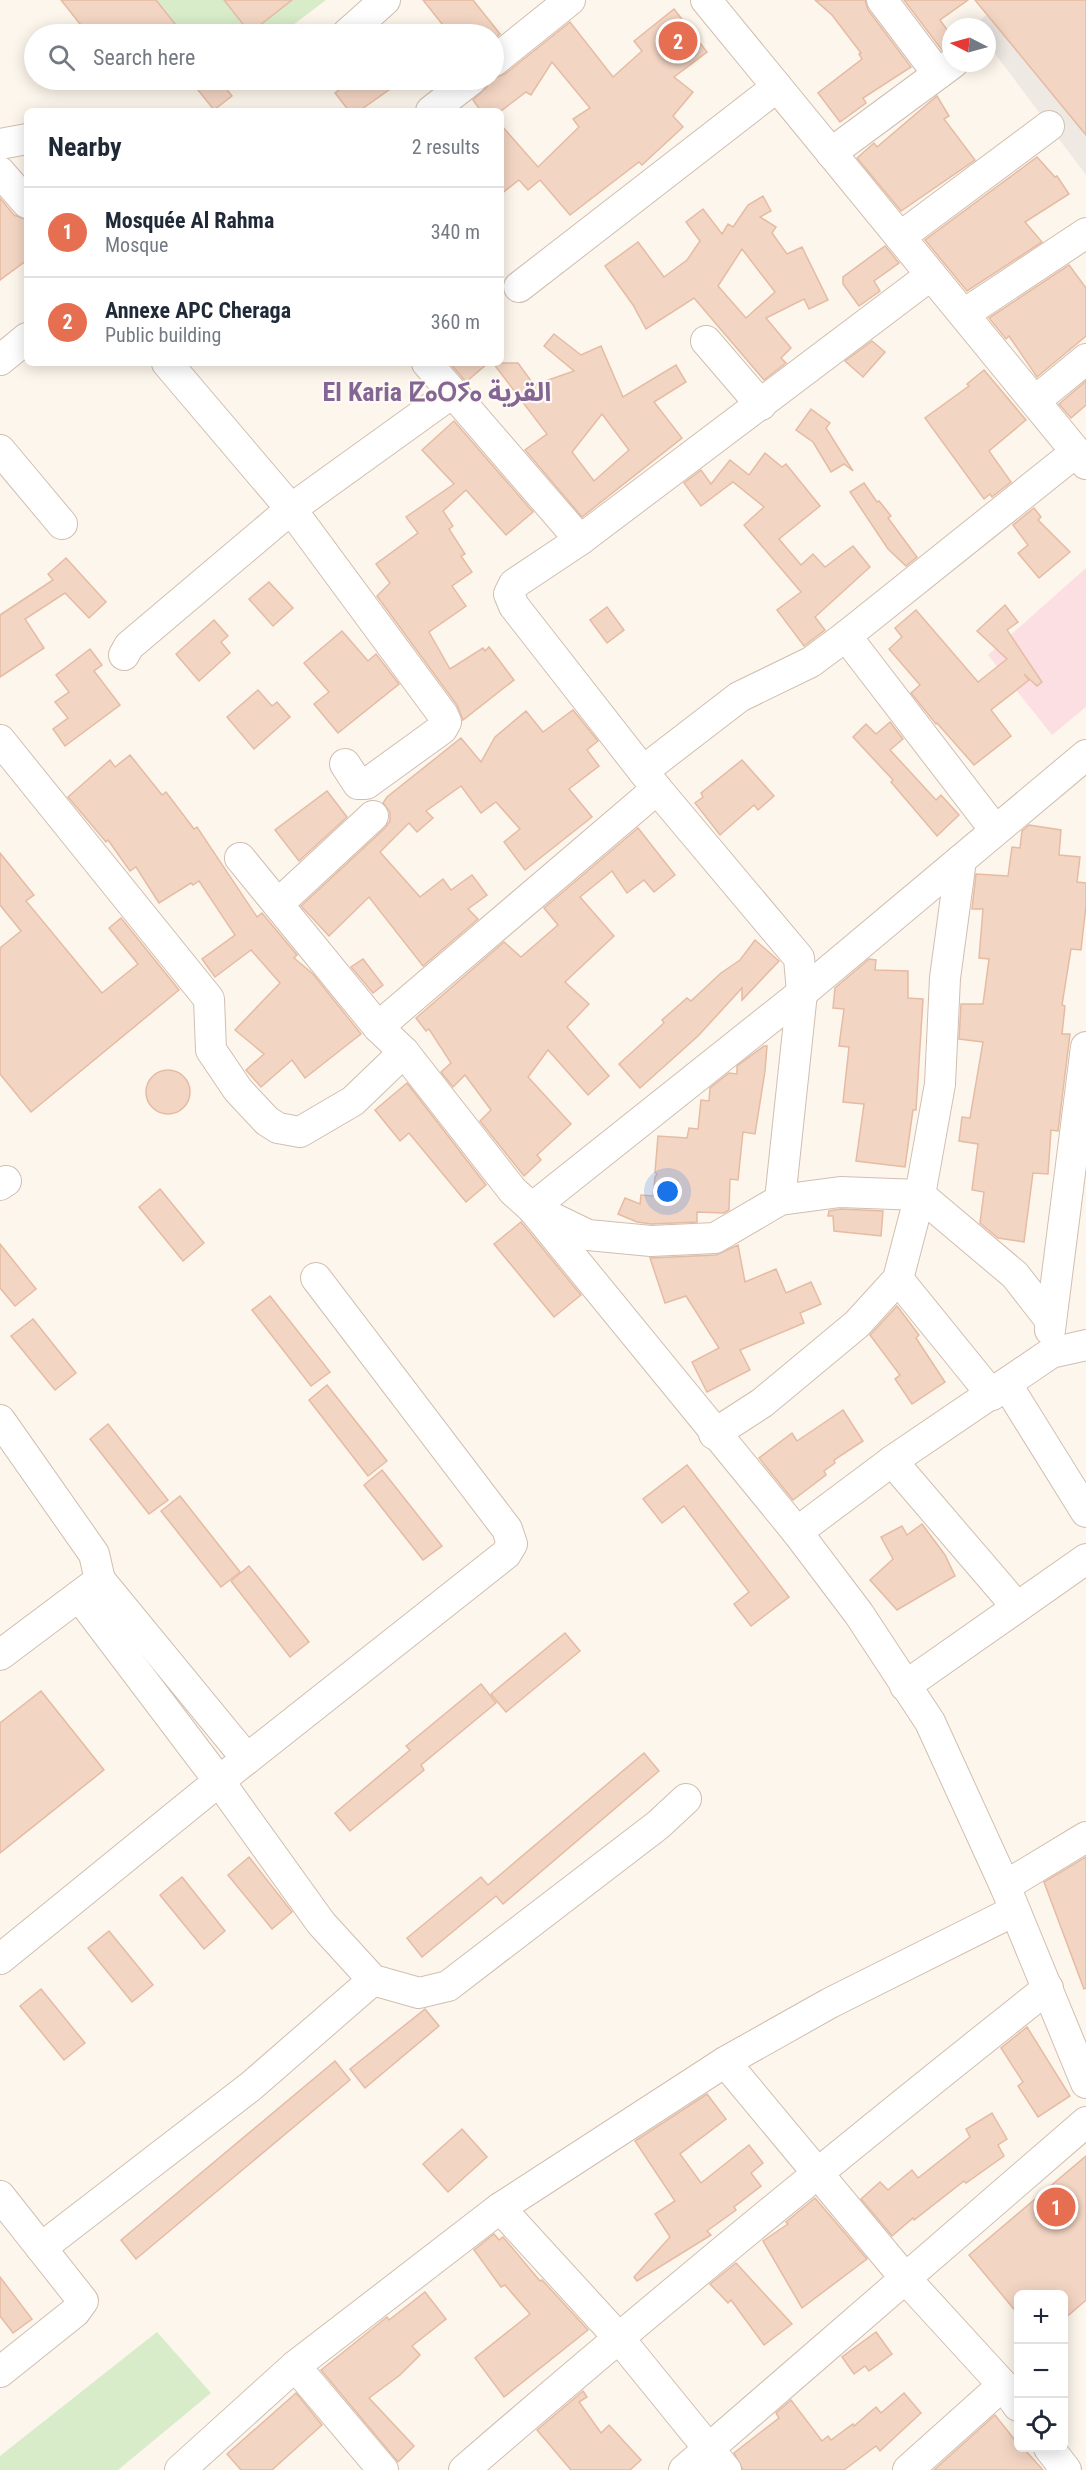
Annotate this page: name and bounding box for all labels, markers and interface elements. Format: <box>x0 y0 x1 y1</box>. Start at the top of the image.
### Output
pin: 2 <box>658 18 698 63</box>
north arrow <box>942 18 996 72</box>
search box <box>24 24 504 90</box>
icon: search <box>45 41 78 74</box>
text: Search here <box>93 45 195 70</box>
text: Nearby <box>48 132 122 162</box>
text: 2 results <box>412 135 480 159</box>
text: Mosquée Al Rahma <box>105 208 274 233</box>
text: 1 <box>62 220 73 244</box>
text: 340 m <box>431 220 480 244</box>
text: Mosque <box>105 233 168 257</box>
text: Annexe APC Cheraga <box>105 298 291 323</box>
text: 2 <box>62 310 73 334</box>
text: 360 m <box>431 310 480 334</box>
text: Public building <box>105 323 221 347</box>
district label: El Karia ⵇⴰⵔⵢⴰ القرية <box>323 377 551 407</box>
your location <box>653 1177 682 1206</box>
pin: 1 <box>1036 2184 1076 2230</box>
map controls <box>1014 2290 1068 2452</box>
button: + <box>1014 2290 1068 2344</box>
button: − <box>1014 2344 1068 2398</box>
button: locate <box>1014 2398 1068 2452</box>

